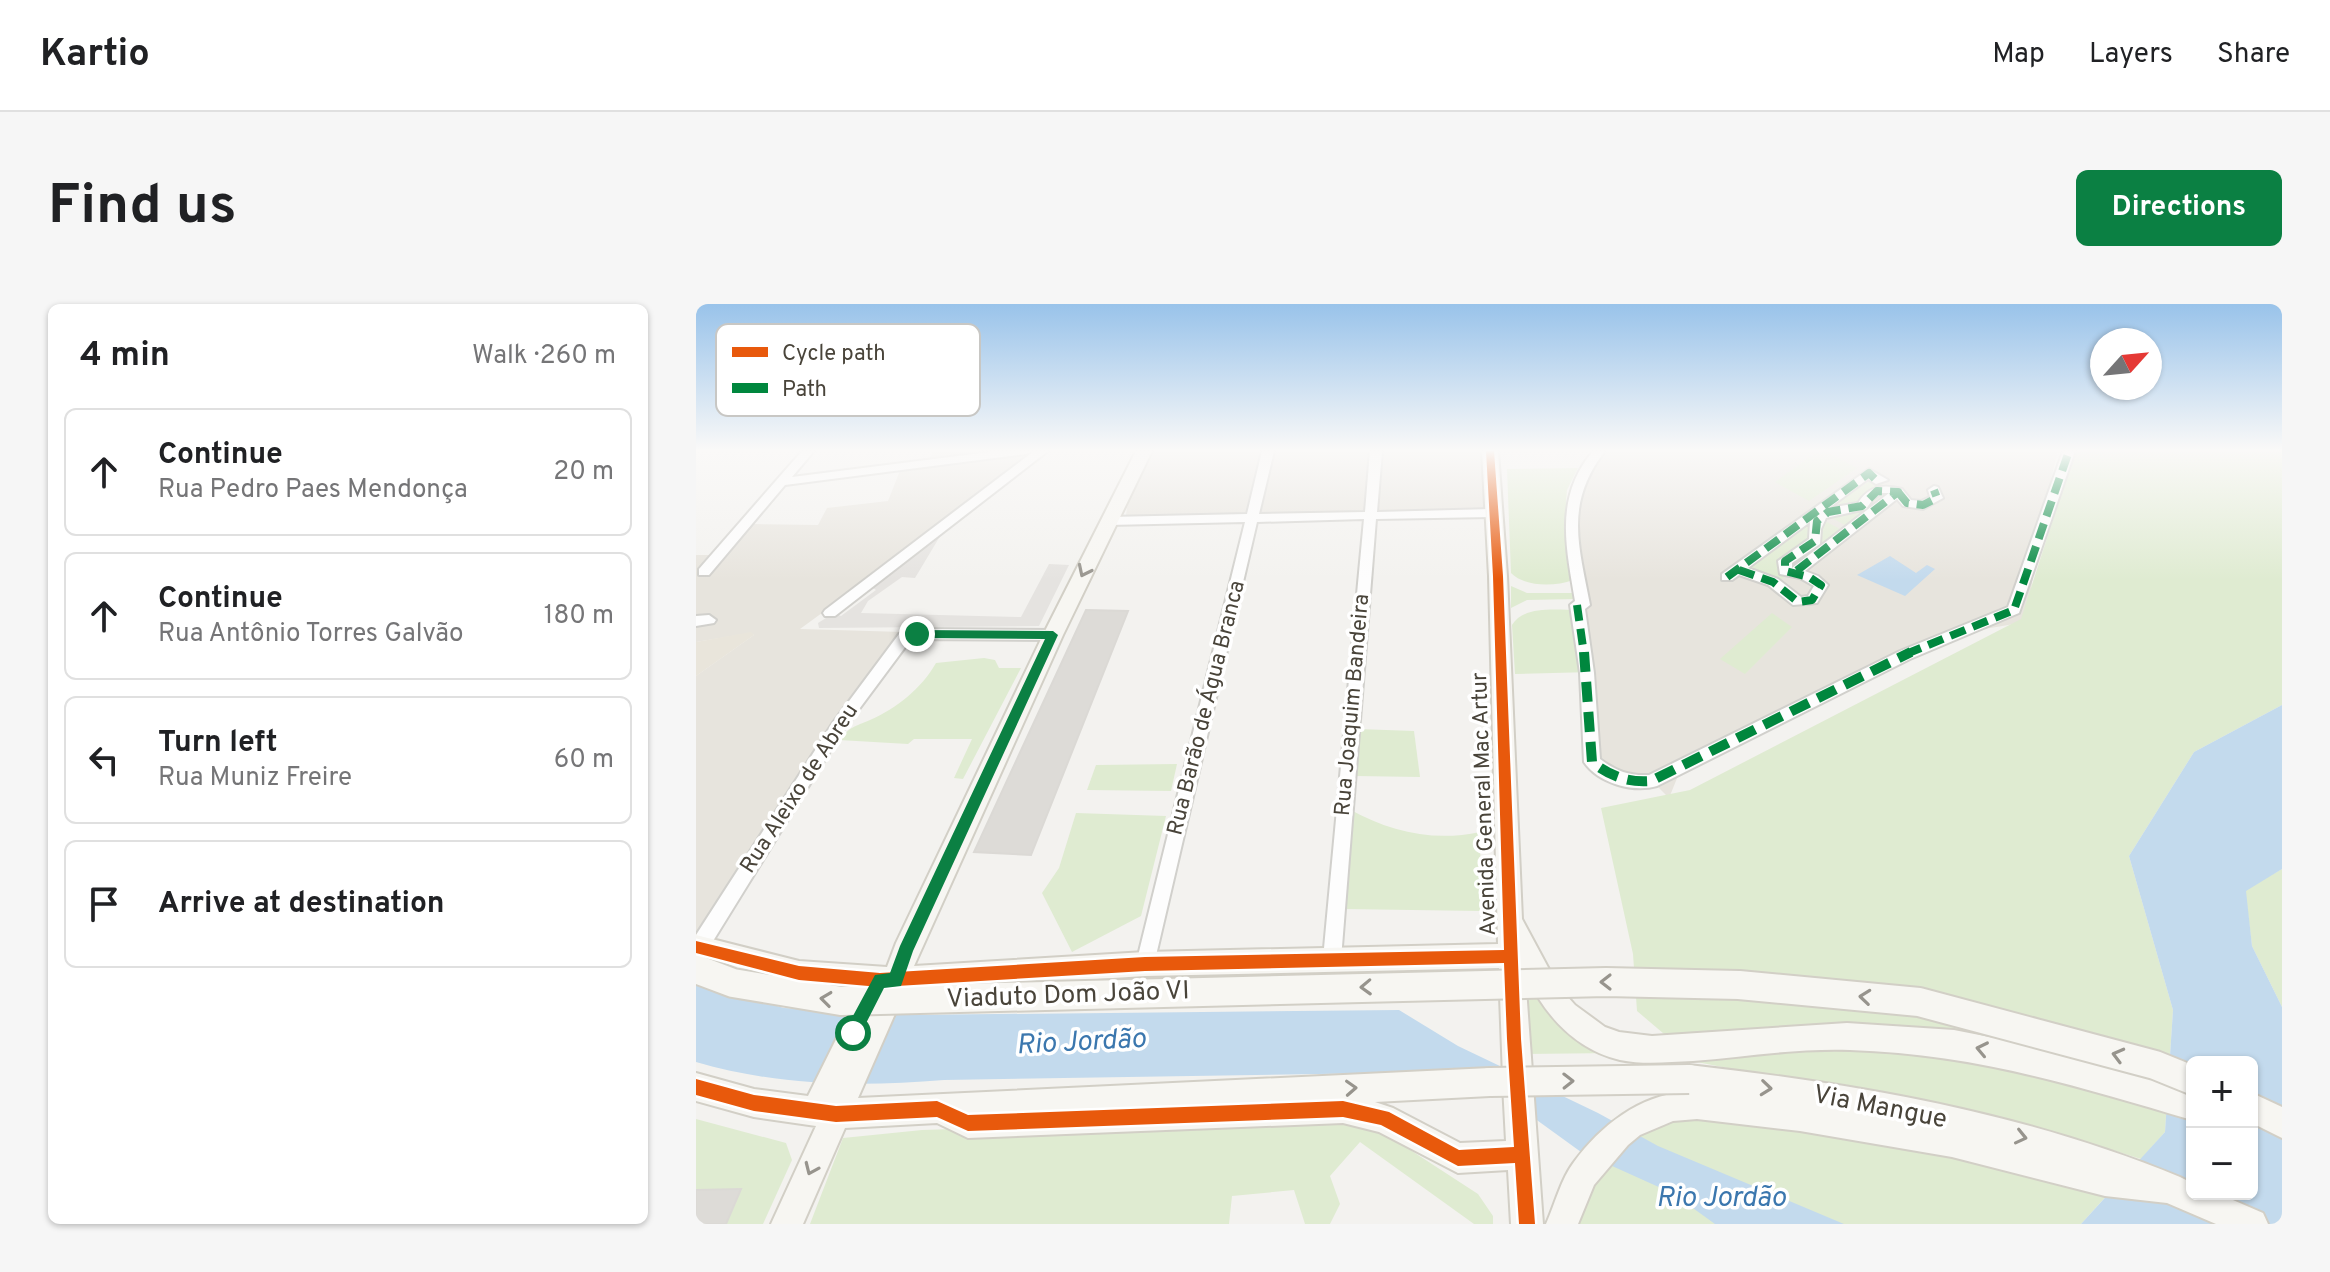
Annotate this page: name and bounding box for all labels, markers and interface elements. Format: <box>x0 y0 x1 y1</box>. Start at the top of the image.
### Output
text: Kartio <box>40 31 150 80</box>
text: Map <box>1992 37 2045 73</box>
text: Layers <box>2089 37 2173 73</box>
text: Share <box>2217 37 2290 73</box>
button: Directions <box>2076 170 2282 246</box>
text: Find us <box>48 173 237 243</box>
legend <box>716 324 980 416</box>
north arrow <box>2090 328 2162 400</box>
text: 4 min <box>80 335 170 378</box>
text: Walk · 260 m <box>472 340 616 373</box>
text: Cycle path <box>782 341 886 368</box>
text: Path <box>782 377 827 404</box>
text: Continue <box>158 437 283 474</box>
icon: ahead <box>82 450 126 494</box>
text: 20 m <box>553 456 614 489</box>
text: Rua Pedro Paes Mendonça <box>158 474 468 507</box>
one-way arrow <box>1078 562 1094 577</box>
street label: Rua Barão de Água Branca <box>1160 577 1252 838</box>
text: Continue <box>158 581 283 618</box>
street label: Rua Joaquim Bandeira <box>1330 593 1376 817</box>
icon: ahead <box>82 594 126 638</box>
text: 180 m <box>544 600 614 633</box>
route end <box>899 616 935 652</box>
text: Rua Antônio Torres Galvão <box>158 618 464 651</box>
street label: Avenida General Mac Artur <box>1467 671 1503 936</box>
street label: Rua Aleixo de Abreu <box>735 699 865 879</box>
text: Turn left <box>158 725 278 762</box>
icon: left <box>82 738 126 782</box>
text: 60 m <box>554 744 614 777</box>
text: Rua Muniz Freire <box>158 762 352 795</box>
icon: arrive <box>82 882 126 926</box>
text: Arrive at destination <box>158 886 444 923</box>
one-way arrow <box>1599 973 1612 991</box>
street label: Viaduto Dom João VI <box>946 975 1190 1017</box>
one-way arrow <box>1359 979 1372 996</box>
one-way arrow <box>1859 989 1872 1006</box>
one-way arrow <box>819 991 833 1008</box>
route start <box>835 1015 871 1051</box>
water label: Rio Jordão <box>1015 1022 1147 1064</box>
one-way arrow <box>1975 1041 1989 1058</box>
one-way arrow <box>2112 1048 2126 1065</box>
map controls <box>2186 1056 2258 1200</box>
button: + <box>2186 1056 2258 1128</box>
one-way arrow <box>1562 1072 1575 1090</box>
one-way arrow <box>1345 1079 1358 1096</box>
one-way arrow <box>1760 1079 1773 1096</box>
street label: Via Mangue <box>1810 1079 1950 1137</box>
one-way arrow <box>2014 1128 2028 1145</box>
button: − <box>2186 1128 2258 1200</box>
one-way arrow <box>805 1161 821 1175</box>
water label: Rio Jordão <box>1656 1181 1786 1217</box>

